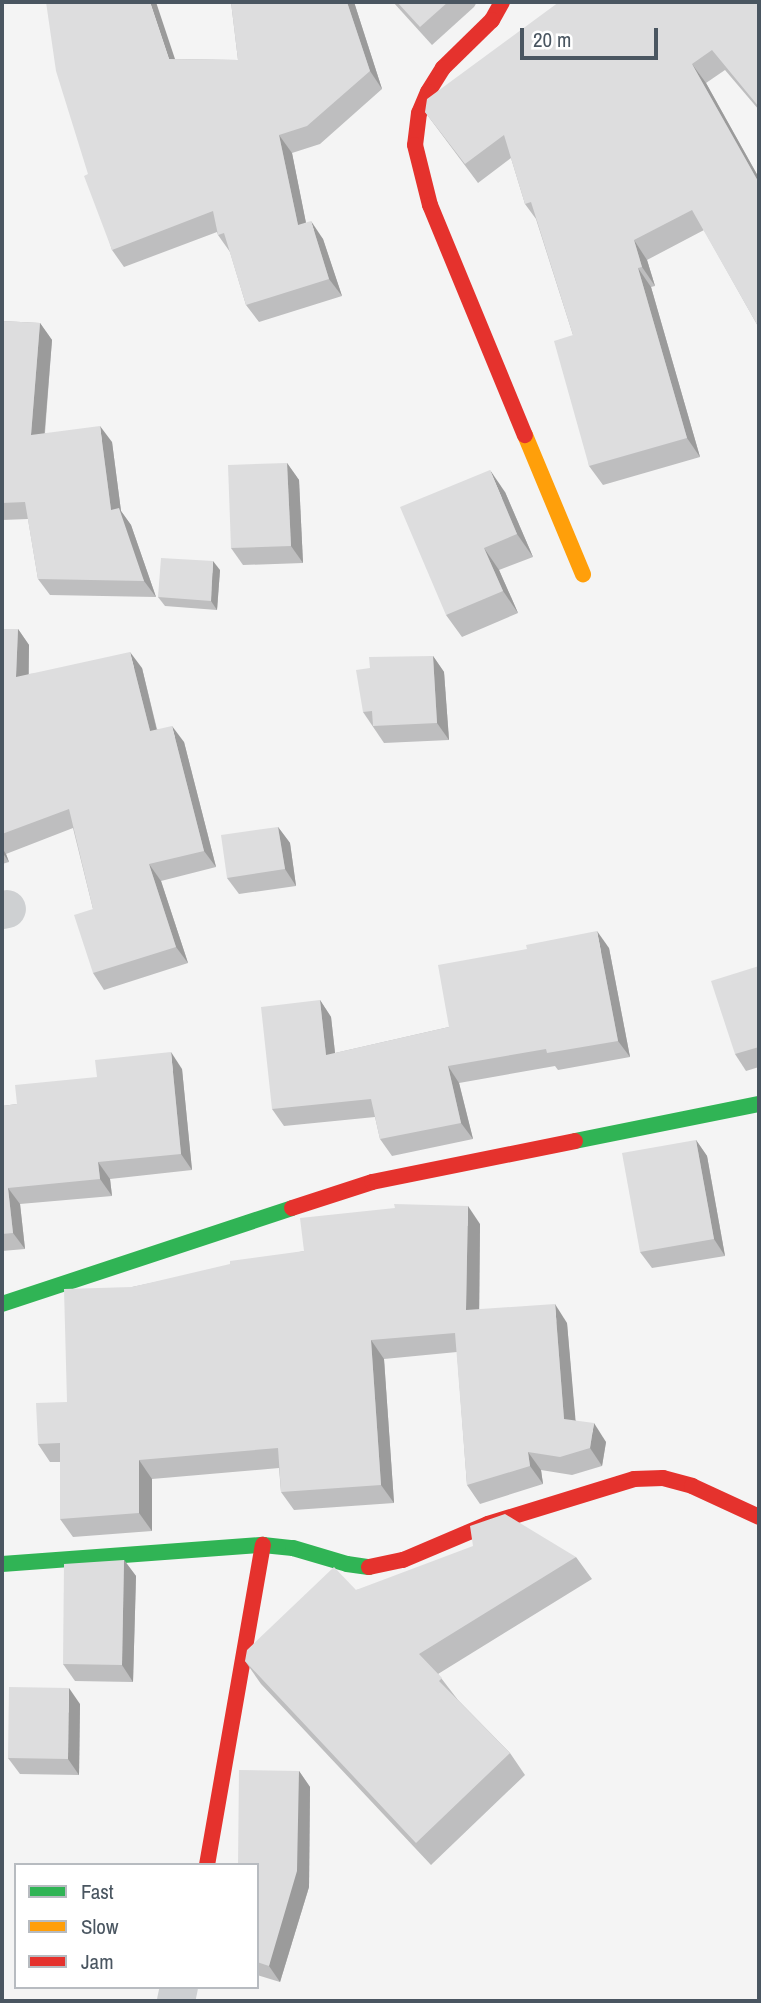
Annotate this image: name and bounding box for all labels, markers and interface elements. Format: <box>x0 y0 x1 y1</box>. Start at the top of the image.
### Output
scale bar <box>523 14 661 58</box>
text: 20 m <box>533 25 571 54</box>
legend <box>14 1863 259 1989</box>
text: Fast <box>81 1877 114 1906</box>
text: Slow <box>81 1912 118 1941</box>
text: Jam <box>81 1947 114 1976</box>

